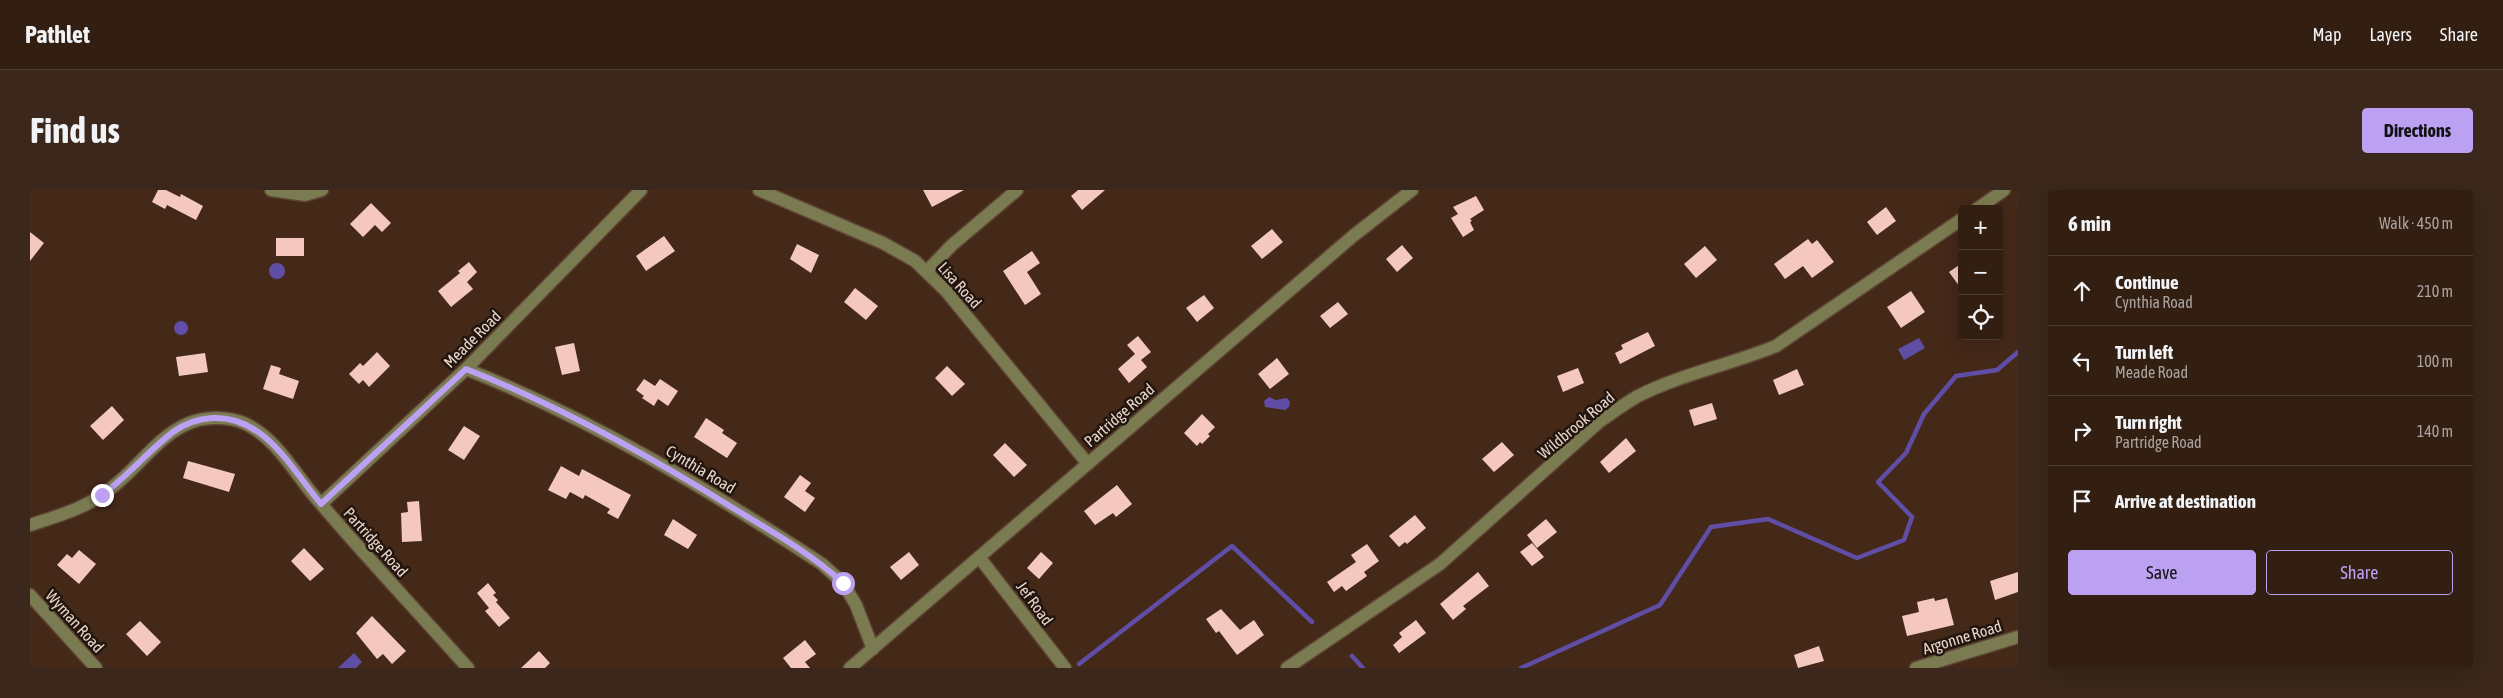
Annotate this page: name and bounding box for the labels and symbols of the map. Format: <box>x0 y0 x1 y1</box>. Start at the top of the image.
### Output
street label: Lisa Road <box>935 258 985 312</box>
street label: Meade Road <box>440 307 504 371</box>
street label: Partridge Road <box>1080 380 1158 451</box>
street label: Wildbrook Road <box>1534 388 1618 462</box>
street label: Cynthia Road <box>663 441 739 498</box>
route end <box>91 484 114 507</box>
street label: Partridge Road <box>340 504 412 581</box>
route start <box>832 572 855 595</box>
street label: Jef Road <box>1013 578 1057 628</box>
street label: Wyman Road <box>42 586 108 657</box>
street label: Argonne Road <box>1920 616 2004 659</box>

